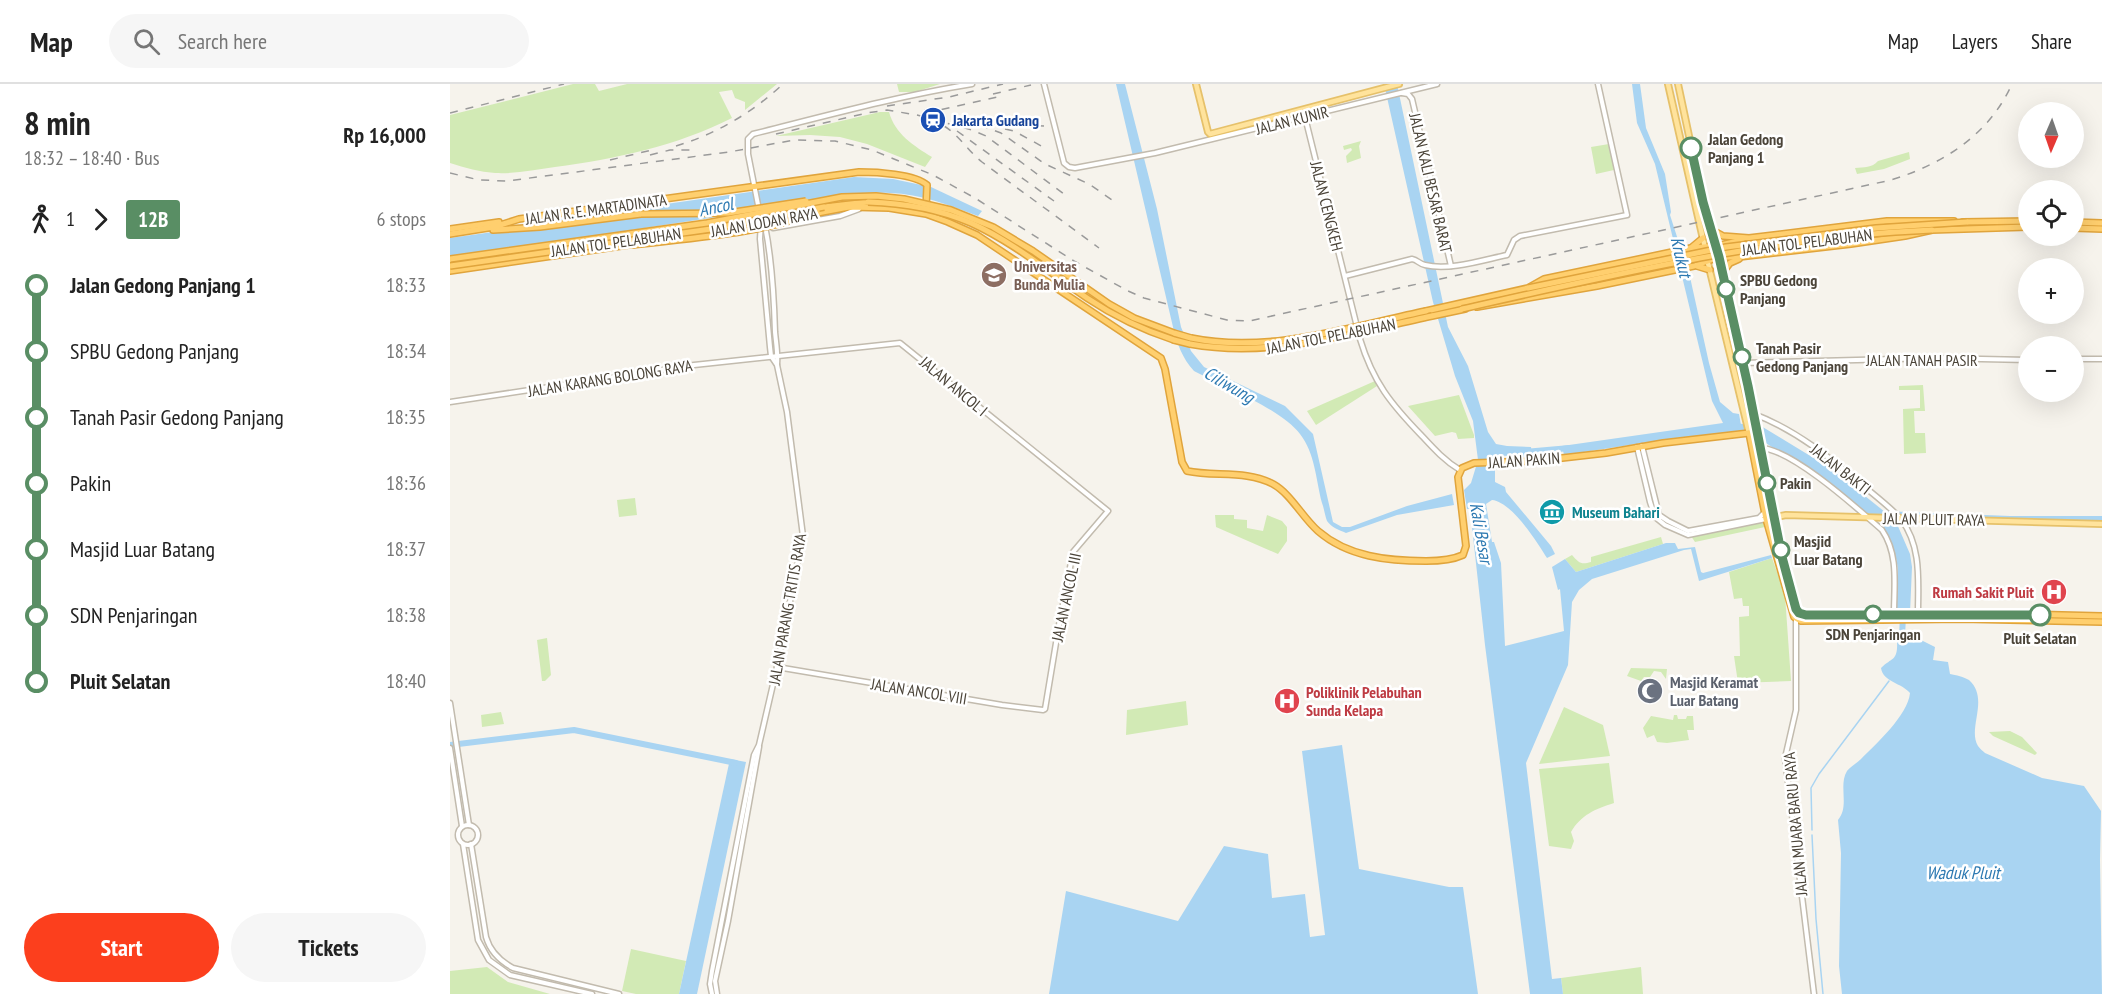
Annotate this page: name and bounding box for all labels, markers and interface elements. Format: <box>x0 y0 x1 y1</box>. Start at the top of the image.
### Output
search box <box>109 14 529 68</box>
text: Map <box>30 23 73 60</box>
icon: search <box>130 25 163 58</box>
text: Search here <box>178 27 267 55</box>
text: Map <box>1888 28 1919 55</box>
text: Layers <box>1952 28 1998 55</box>
text: Share <box>2031 28 2072 55</box>
text: 8 min <box>24 101 91 144</box>
street label: JALAN KUNIR <box>1253 101 1331 139</box>
north arrow <box>2018 102 2084 168</box>
map controls <box>2018 102 2084 402</box>
station icon: Jakarta Gudang <box>918 105 948 135</box>
place label: Jakarta Gudang <box>951 110 1039 130</box>
street label: JALAN KALI BESAR BARAT <box>1405 110 1457 255</box>
text: Rp 16,000 <box>343 121 426 149</box>
place label: Jalan Gedong Panjang 1 <box>1707 129 1783 167</box>
marker: Jalan Gedong Panjang 1 <box>1680 137 1702 159</box>
text: 18:32 – 18:40 · Bus <box>24 145 159 171</box>
street label: JALAN CENGKEH <box>1306 158 1348 253</box>
button: locate <box>2018 180 2084 246</box>
street label: JALAN R. E. MARTADINATA <box>523 189 668 229</box>
water label: Ancol <box>697 191 737 221</box>
icon: walk <box>24 203 57 236</box>
icon: forward <box>84 203 117 236</box>
street label: JALAN LODAN RAYA <box>708 203 819 241</box>
text: 1 <box>66 206 75 232</box>
text: 12B <box>138 206 168 233</box>
text: 6 stops <box>377 206 426 232</box>
street label: JALAN TOL PELABUHAN <box>549 223 682 261</box>
street label: JALAN TOL PELABUHAN <box>1740 224 1873 260</box>
water label: Krukut <box>1666 234 1698 281</box>
place label: Universitas Bunda Mulia <box>1014 256 1085 294</box>
button: + <box>2018 258 2084 324</box>
school or university icon: Universitas Bunda Mulia <box>979 260 1009 290</box>
place label: SPBU Gedong Panjang <box>1740 270 1817 308</box>
text: Jalan Gedong Panjang 1 <box>70 271 256 299</box>
text: 18:33 <box>386 272 426 298</box>
marker: SPBU Gedong Panjang <box>1717 280 1735 298</box>
street label: JALAN TOL PELABUHAN <box>1264 314 1397 359</box>
button: − <box>2018 336 2084 402</box>
text: SPBU Gedong Panjang <box>70 337 239 365</box>
text: 18:34 <box>386 338 426 364</box>
place label: Tanah Pasir Gedong Panjang <box>1756 338 1848 376</box>
marker: Tanah Pasir Gedong Panjang <box>1733 348 1751 366</box>
street label: JALAN TANAH PASIR <box>1865 350 1978 370</box>
street label: JALAN ANCOL I <box>915 351 992 420</box>
street label: JALAN KARANG BOLONG RAYA <box>525 355 694 401</box>
water label: Ciliwung <box>1200 361 1260 409</box>
text: Tanah Pasir Gedong Panjang <box>70 403 284 431</box>
text: 18:35 <box>386 404 426 430</box>
street label: JALAN BAKTI <box>1806 439 1875 499</box>
street label: JALAN PAKIN <box>1486 448 1561 473</box>
text: Pakin <box>70 469 111 497</box>
text: 18:36 <box>386 470 426 496</box>
place label: Pakin <box>1780 473 1811 493</box>
marker: Pakin <box>1758 474 1776 492</box>
museum icon: Museum Bahari <box>1537 497 1567 527</box>
water label: Kali Besar <box>1465 501 1499 568</box>
place label: Museum Bahari <box>1572 502 1660 522</box>
street label: JALAN PLUIT RAYA <box>1882 508 1985 530</box>
street label: JALAN PARANG TRITIS RAYA <box>764 531 810 687</box>
place label: Masjid Luar Batang <box>1794 531 1862 569</box>
text: Masjid Luar Batang <box>70 535 215 563</box>
text: 18:37 <box>386 536 426 562</box>
marker: Masjid Luar Batang <box>1772 541 1790 559</box>
street label: JALAN ANCOL III <box>1047 551 1085 644</box>
hospital icon: Rumah Sakit Pluit <box>2039 577 2069 607</box>
place label: Rumah Sakit Pluit <box>1932 582 2034 602</box>
text: SDN Penjaringan <box>70 601 197 629</box>
text: 18:38 <box>386 602 426 628</box>
marker: Pluit Selatan <box>2029 604 2051 626</box>
marker: SDN Penjaringan <box>1864 605 1882 623</box>
place label: SDN Penjaringan <box>1825 624 1921 644</box>
place label: Pluit Selatan <box>2003 628 2077 648</box>
text: Pluit Selatan <box>70 667 170 695</box>
text: 18:40 <box>386 668 426 694</box>
place label: Masjid Keramat Luar Batang <box>1670 672 1758 710</box>
street label: JALAN ANCOL VIII <box>869 673 968 708</box>
mosque icon: Masjid Keramat Luar Batang <box>1635 676 1665 706</box>
place label: Poliklinik Pelabuhan Sunda Kelapa <box>1306 682 1422 720</box>
hospital icon: Poliklinik Pelabuhan Sunda Kelapa <box>1272 686 1302 716</box>
street label: JALAN MUARA BARU RAYA <box>1779 751 1811 898</box>
water label: Waduk Pluit <box>1926 861 2002 884</box>
button: Start <box>24 913 219 982</box>
button: Tickets <box>231 913 426 982</box>

